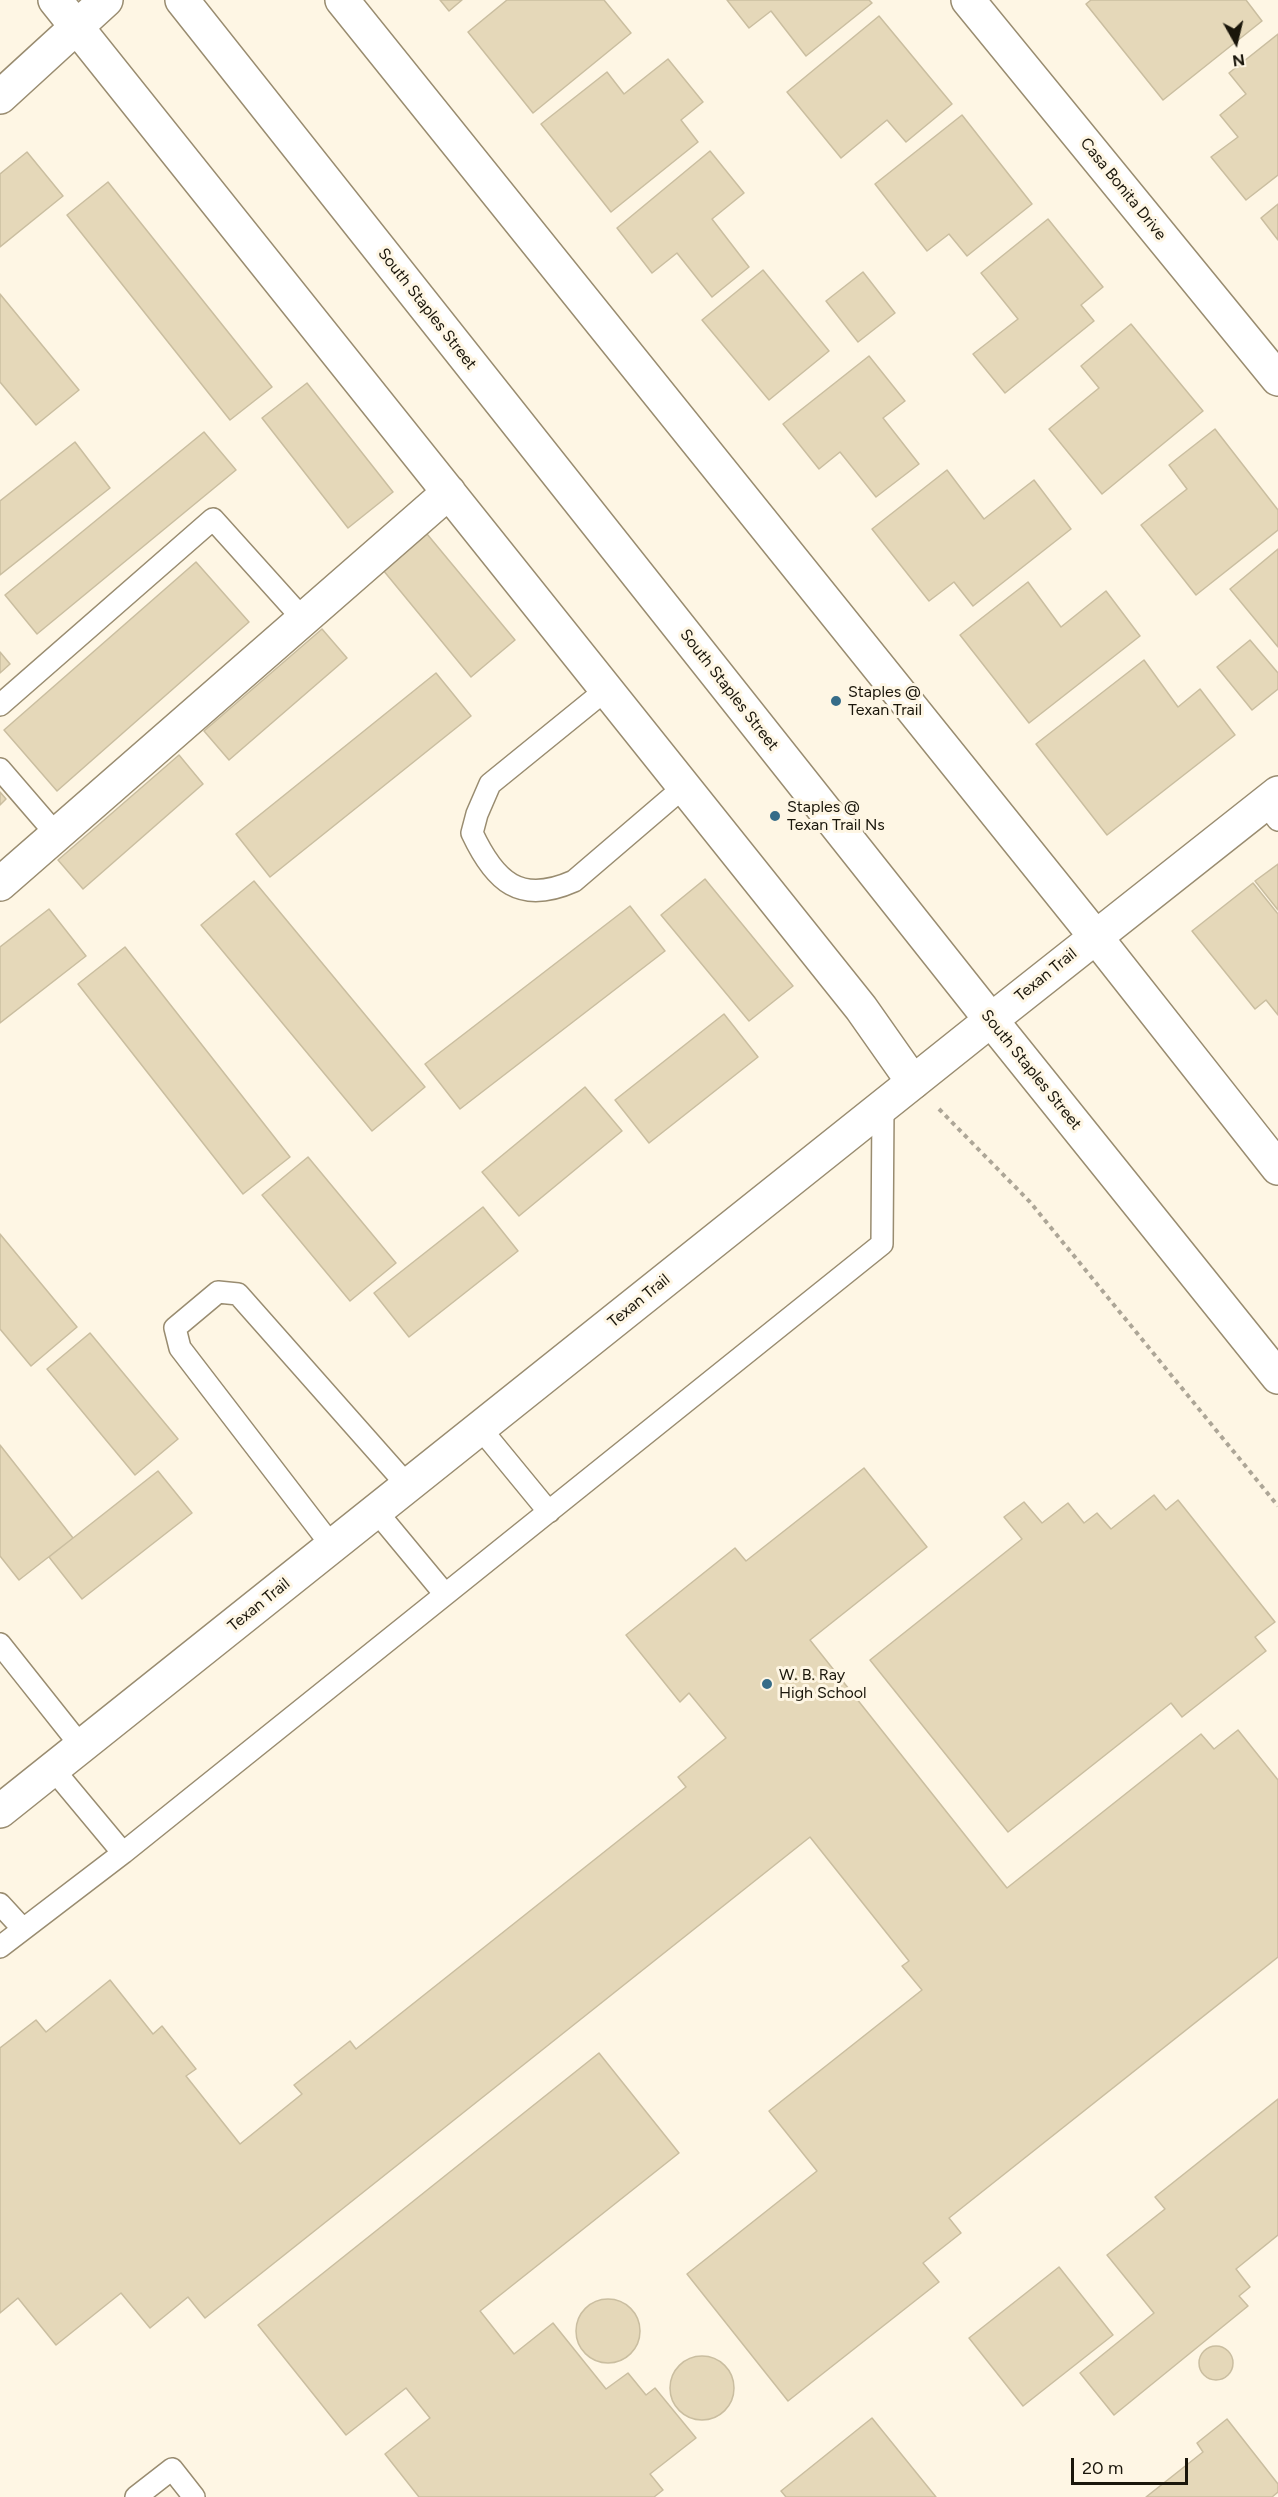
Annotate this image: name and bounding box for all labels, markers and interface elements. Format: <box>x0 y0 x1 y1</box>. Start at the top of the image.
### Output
north arrow <box>1206 12 1266 72</box>
text: N <box>1231 50 1246 71</box>
street label: Casa Bonita Drive <box>1076 134 1170 244</box>
street label: South Staples Street <box>374 244 480 374</box>
street label: South Staples Street <box>676 625 782 755</box>
place label: Staples @ Texan Trail <box>848 682 922 720</box>
marker: Staples @ Texan Trail <box>829 694 843 708</box>
place label: Staples @ Texan Trail Ns <box>787 797 885 835</box>
marker: Staples @ Texan Trail Ns <box>768 809 782 823</box>
street label: Texan Trail <box>1011 944 1081 1006</box>
street label: South Staples Street <box>977 1006 1085 1134</box>
street label: Texan Trail <box>604 1270 674 1332</box>
street label: Texan Trail <box>224 1574 294 1636</box>
place label: W. B. Ray High School <box>779 1665 866 1703</box>
marker: W. B. Ray High School <box>760 1677 774 1691</box>
scale bar <box>1074 2446 1191 2484</box>
text: 20 m <box>1082 2457 1123 2479</box>

